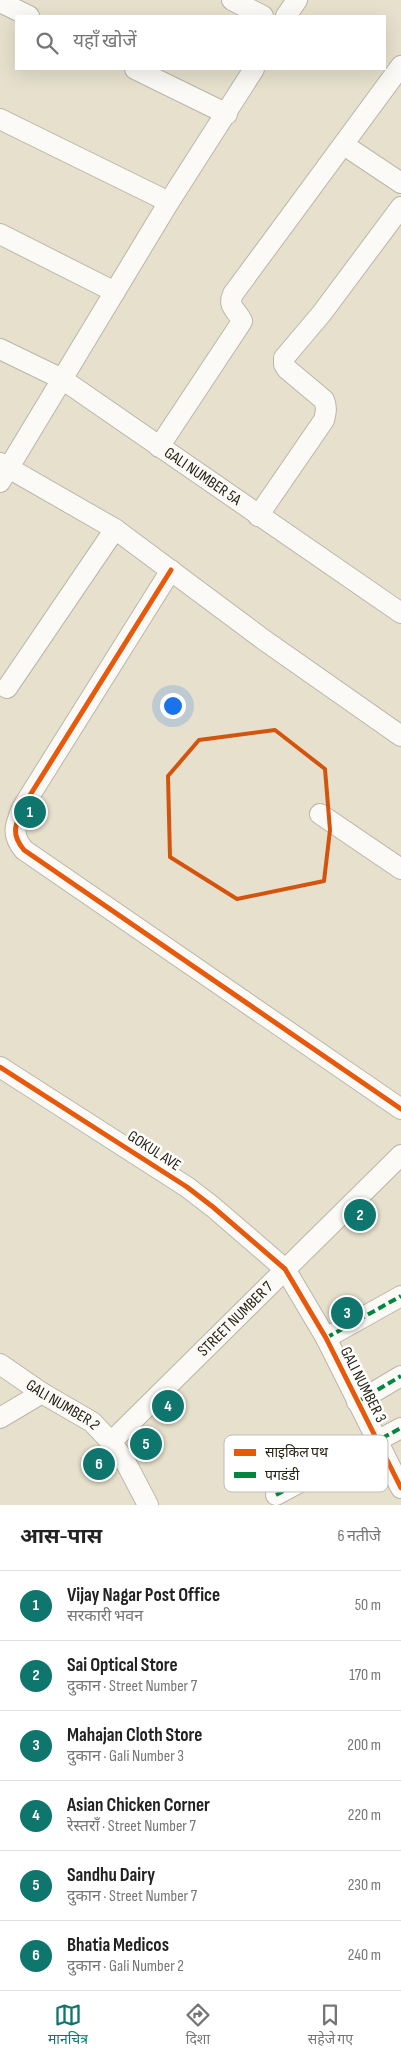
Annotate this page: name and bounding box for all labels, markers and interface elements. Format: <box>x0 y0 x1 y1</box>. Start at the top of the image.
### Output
search box <box>15 15 386 70</box>
icon: search <box>33 29 61 57</box>
text: यहाँ खोजें <box>73 30 137 53</box>
street label: GALI NUMBER 5A <box>161 443 245 509</box>
your location <box>160 693 186 719</box>
pin: 1 <box>14 793 46 831</box>
street label: GOKUL AVE <box>124 1127 184 1175</box>
pin: 2 <box>344 1196 376 1234</box>
street label: STREET NUMBER 7 <box>194 1277 278 1360</box>
pin: 3 <box>331 1294 363 1332</box>
street label: GALI NUMBER 3 <box>336 1344 390 1426</box>
street label: GALI NUMBER 2 <box>22 1375 104 1434</box>
pin: 4 <box>152 1387 184 1425</box>
pin: 5 <box>130 1425 162 1463</box>
legend <box>224 1435 388 1492</box>
text: साइकिल पथ <box>265 1444 329 1461</box>
pin: 6 <box>83 1445 115 1483</box>
text: पगडंडी <box>265 1467 300 1484</box>
text: आस-पास <box>20 1524 102 1549</box>
text: 6 नतीजे <box>337 1527 381 1546</box>
text: Vijay Nagar Post Office <box>67 1584 220 1607</box>
text: 1 <box>33 1596 39 1615</box>
text: 50 m <box>355 1596 381 1615</box>
text: सरकारी भवन <box>67 1607 143 1626</box>
text: Sai Optical Store <box>67 1654 178 1677</box>
text: 2 <box>32 1666 40 1685</box>
text: 170 m <box>349 1666 381 1685</box>
text: दुकान · Street Number 7 <box>67 1677 197 1696</box>
text: Mahajan Cloth Store <box>67 1724 202 1747</box>
text: 3 <box>32 1736 40 1755</box>
text: 200 m <box>347 1736 381 1755</box>
text: दुकान · Gali Number 3 <box>67 1747 184 1766</box>
text: Asian Chicken Corner <box>67 1794 210 1817</box>
text: 4 <box>32 1806 40 1825</box>
text: 220 m <box>348 1806 381 1825</box>
text: रेस्तराँ · Street Number 7 <box>67 1817 196 1836</box>
text: Sandhu Dairy <box>67 1864 155 1887</box>
text: 5 <box>32 1876 40 1895</box>
text: 230 m <box>348 1876 381 1895</box>
text: दुकान · Street Number 7 <box>67 1887 197 1906</box>
text: Bhatia Medicos <box>67 1934 169 1957</box>
text: 6 <box>32 1946 40 1965</box>
text: 240 m <box>348 1946 381 1965</box>
text: दुकान · Gali Number 2 <box>67 1957 184 1976</box>
tab: मानचित्र <box>48 2001 88 2050</box>
tab: दिशा <box>184 2001 212 2050</box>
tab: सहेजे गए <box>308 2001 353 2050</box>

